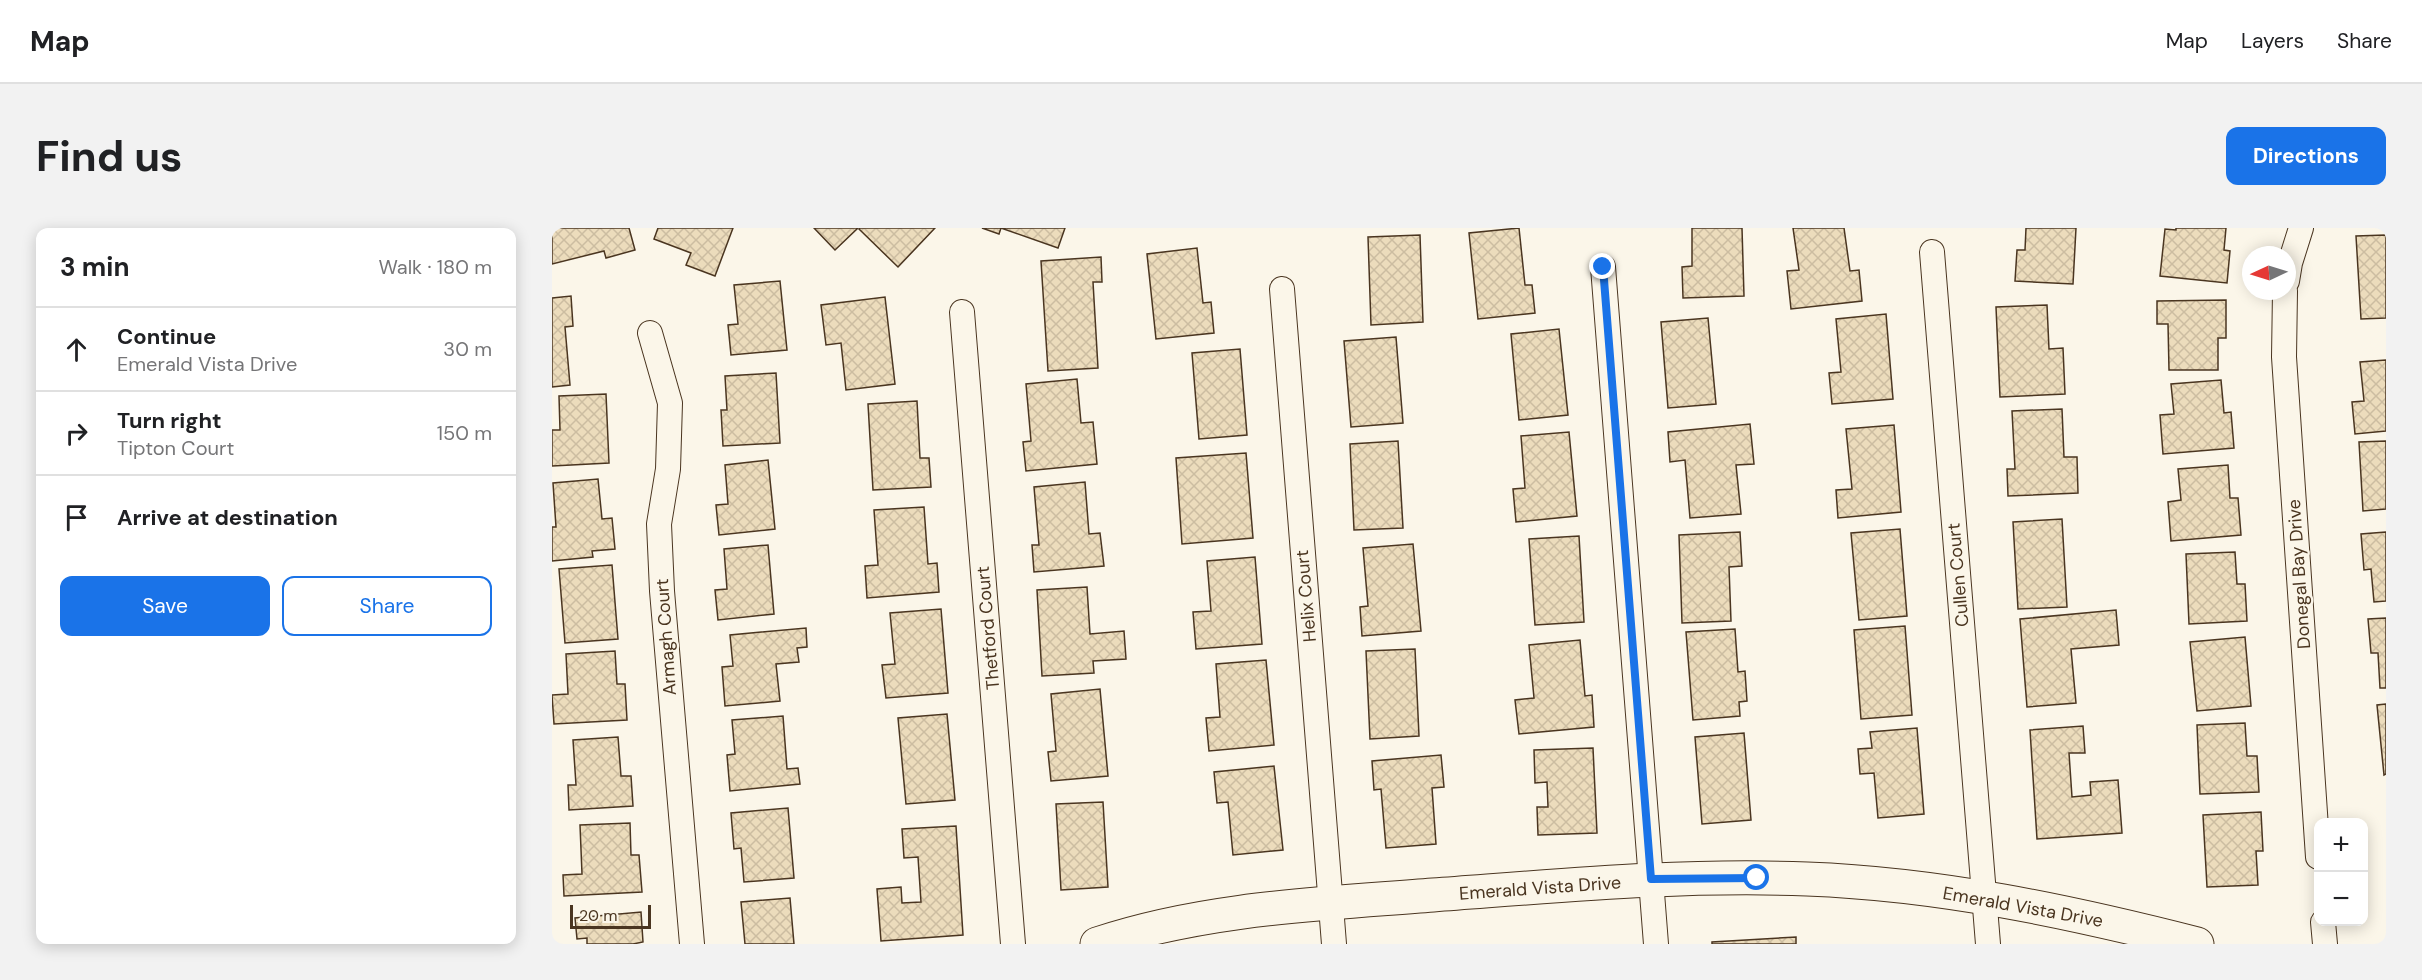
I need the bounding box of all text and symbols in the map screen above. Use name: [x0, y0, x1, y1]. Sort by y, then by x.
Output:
text: Map: [30, 23, 90, 60]
text: Map: [2166, 27, 2208, 55]
text: Layers: [2241, 27, 2304, 55]
text: Share: [2337, 27, 2392, 55]
button: Directions: [2226, 127, 2386, 185]
text: Find us: [36, 129, 182, 184]
north arrow: [2242, 246, 2296, 300]
text: 3 min: [60, 250, 129, 284]
route end: [1589, 253, 1615, 279]
text: Walk · 180 m: [378, 254, 492, 280]
text: Continue: [117, 322, 216, 351]
icon: ahead: [60, 333, 93, 366]
text: 30 m: [443, 336, 492, 362]
text: Emerald Vista Drive: [117, 351, 297, 377]
text: Turn right: [117, 406, 222, 435]
icon: right: [60, 417, 93, 450]
text: 150 m: [437, 420, 492, 446]
text: Tipton Court: [117, 435, 234, 461]
street label: Donegal Bay Drive: [2282, 498, 2316, 650]
icon: arrive: [60, 501, 93, 534]
text: Arrive at destination: [117, 503, 338, 532]
street label: Cullen Court: [1942, 522, 1974, 628]
street label: Helix Court: [1290, 549, 1322, 643]
street label: Thetford Court: [971, 565, 1005, 691]
button: Save: [60, 576, 270, 636]
button: Share: [282, 576, 492, 636]
street label: Armagh Court: [650, 578, 682, 696]
map controls: [2314, 818, 2368, 926]
button: +: [2314, 818, 2368, 872]
route start: [1743, 864, 1769, 890]
street label: Emerald Vista Drive: [1458, 870, 1622, 906]
button: −: [2314, 872, 2368, 926]
street label: Emerald Vista Drive: [1941, 881, 2105, 933]
scale bar: [570, 902, 651, 930]
text: 20 m: [579, 905, 618, 926]

